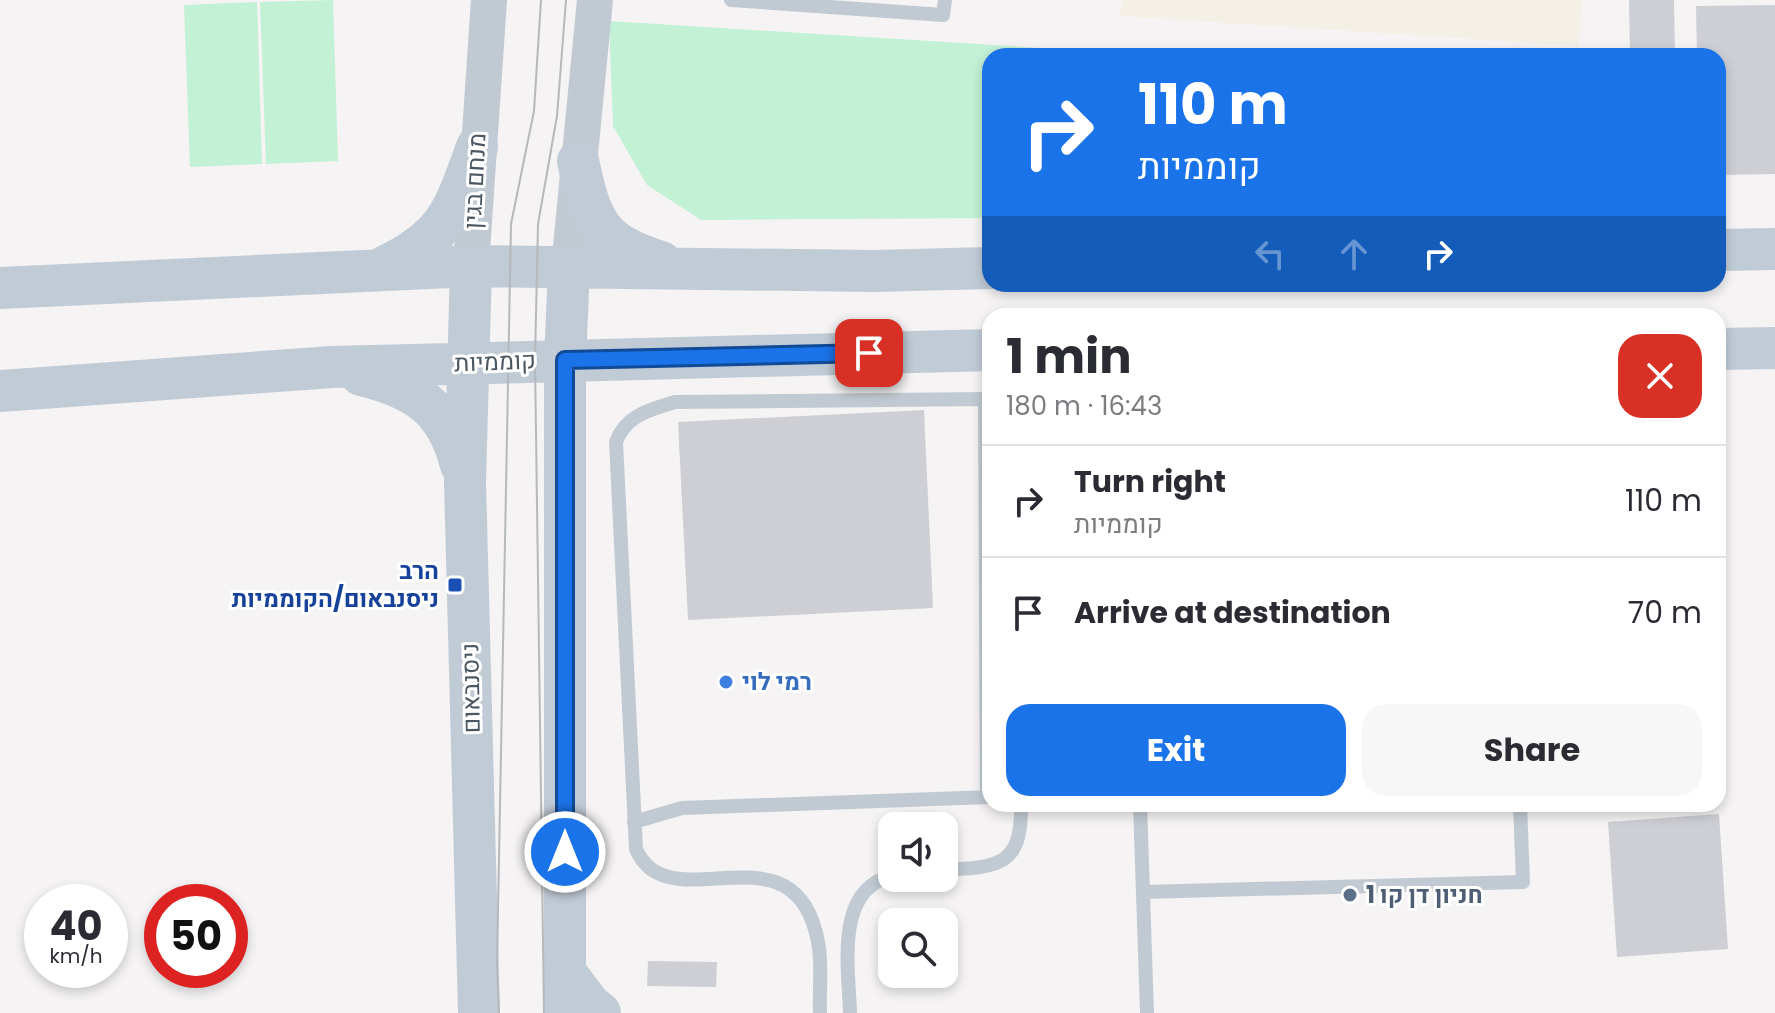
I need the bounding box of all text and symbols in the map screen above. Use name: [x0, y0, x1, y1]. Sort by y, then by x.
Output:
text: 110 m: [1138, 65, 1288, 144]
icon: right: [1006, 80, 1110, 184]
street label: מנחם בגין: [456, 132, 493, 230]
text: קוממיות: [1138, 141, 1261, 192]
icon: left: [1248, 232, 1292, 276]
icon: ahead: [1332, 232, 1376, 276]
icon: right: [1416, 232, 1460, 276]
pin: [835, 319, 903, 387]
text: 1 min: [1006, 323, 1132, 390]
icon: arrive: [847, 331, 891, 375]
button: close: [1618, 334, 1702, 418]
street label: קוממיות: [454, 344, 536, 379]
text: 180 m · 16:43: [1006, 388, 1162, 424]
text: Turn right: [1074, 460, 1226, 503]
icon: right: [1006, 479, 1050, 523]
text: 110 m: [1625, 479, 1702, 522]
text: קוממיות: [1074, 506, 1163, 542]
place label: הרב ניסנבאום/הקוממיות: [232, 554, 439, 615]
marker: הרב ניסנבאום/הקוממיות: [446, 576, 464, 594]
icon: arrive: [1006, 591, 1050, 635]
text: Arrive at destination: [1074, 591, 1391, 634]
text: 70 m: [1628, 591, 1702, 634]
street label: ניסנבאום: [453, 643, 488, 733]
place label: רמי לוי: [742, 665, 812, 698]
marker: רמי לוי: [717, 673, 735, 691]
button: Exit: [1006, 704, 1346, 796]
button: Share: [1362, 704, 1702, 796]
position arrow: [523, 810, 607, 894]
map controls: [878, 812, 958, 988]
button: sound: [878, 812, 958, 892]
place label: חניון דן קו 1: [1366, 878, 1483, 911]
speed limit sign: 50: [144, 884, 248, 988]
marker: חניון דן קו 1: [1341, 886, 1359, 904]
text: 40: [49, 898, 103, 954]
button: search: [878, 908, 958, 988]
text: km/h: [49, 942, 103, 970]

